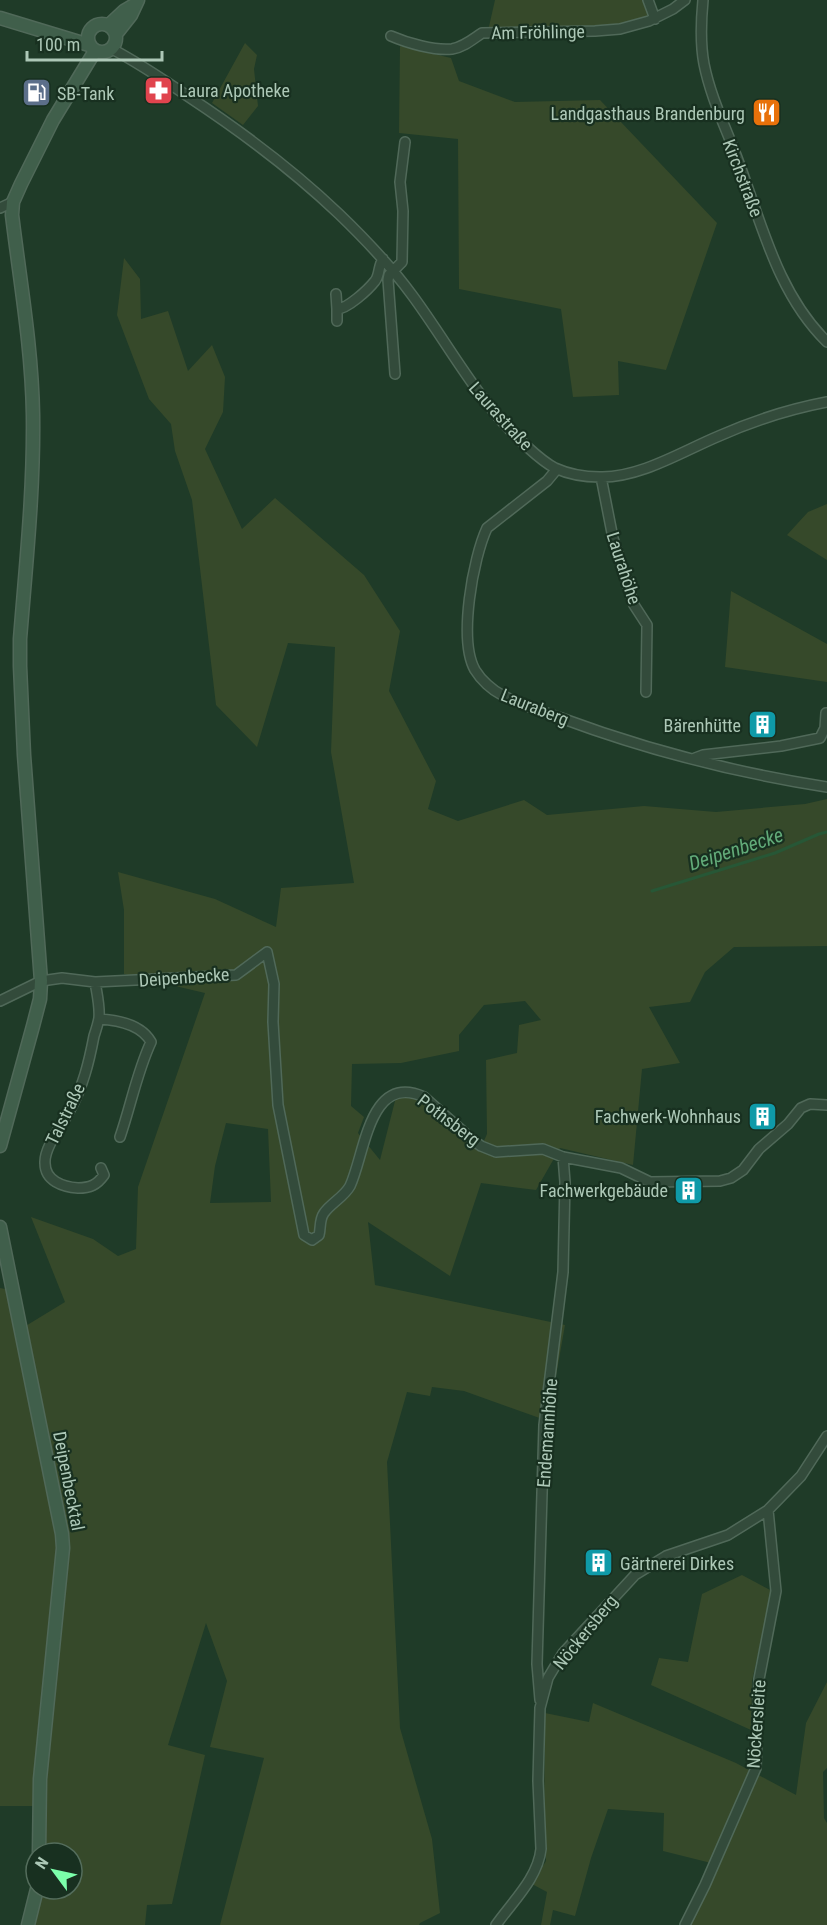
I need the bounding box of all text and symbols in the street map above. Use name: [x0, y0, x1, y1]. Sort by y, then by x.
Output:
street label: Am Fröhlinge: [491, 21, 585, 43]
scale bar: [27, 24, 162, 62]
text: 100 m: [36, 34, 80, 55]
pharmacy icon: Laura Apotheke: [142, 74, 174, 106]
fuel station icon: SB-Tank: [20, 77, 52, 109]
place label: Laura Apotheke: [179, 80, 290, 101]
place label: SB-Tank: [57, 83, 114, 104]
restaurant icon: Landgasthaus Brandenburg: [750, 97, 782, 129]
place label: Landgasthaus Brandenburg: [551, 103, 745, 124]
street label: Kirchstraße: [719, 136, 767, 220]
street label: Laurastraße: [465, 377, 537, 455]
street label: Laurahöhe: [603, 529, 645, 607]
street label: Lauraberg: [498, 684, 572, 730]
building icon: Bärenhütte: [746, 709, 778, 741]
place label: Bärenhütte: [664, 715, 741, 736]
water label: Deipenbecke: [686, 822, 786, 876]
street label: Deipenbecke: [138, 963, 230, 991]
street label: Talstraße: [41, 1080, 89, 1148]
street label: Pothsberg: [414, 1090, 484, 1150]
building icon: Fachwerk-Wohnhaus: [746, 1100, 778, 1132]
place label: Fachwerk-Wohnhaus: [595, 1106, 741, 1127]
building icon: Fachwerkgebäude: [673, 1174, 705, 1206]
place label: Fachwerkgebäude: [540, 1180, 668, 1201]
street label: Endemannhöhe: [533, 1378, 561, 1488]
street label: Deipenbecktal: [49, 1430, 89, 1532]
building icon: Gärtnerei Dirkes: [583, 1547, 615, 1579]
place label: Gärtnerei Dirkes: [620, 1553, 734, 1574]
street label: Nöckersberg: [548, 1590, 622, 1674]
street label: Nöckersleite: [742, 1679, 770, 1769]
north arrow: [24, 1841, 84, 1901]
text: N: [31, 1854, 52, 1872]

